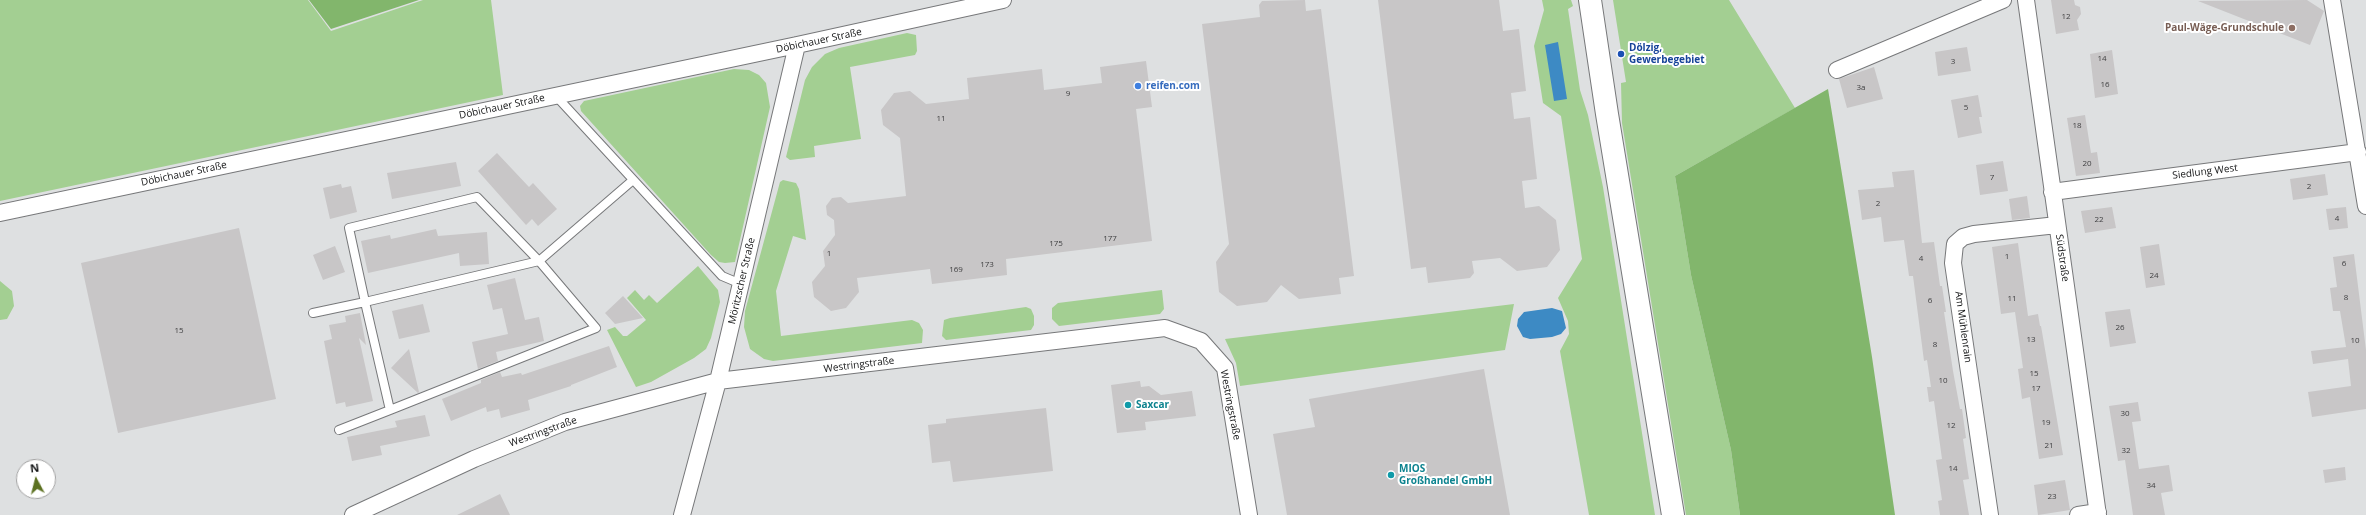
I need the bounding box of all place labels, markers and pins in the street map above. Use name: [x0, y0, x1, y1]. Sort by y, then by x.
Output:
place label: Paul-Wäge-Grundschule: [2165, 22, 2284, 34]
marker: Paul-Wäge-Grundschule: [2287, 23, 2297, 33]
place label: Dölzig, Gewerbegebiet: [1629, 42, 1705, 66]
marker: Dölzig, Gewerbegebiet: [1616, 49, 1626, 59]
place label: reifen.com: [1146, 80, 1200, 92]
marker: reifen.com: [1133, 81, 1143, 91]
place label: Saxcar: [1136, 399, 1169, 411]
marker: Saxcar: [1123, 400, 1133, 410]
place label: MIOS Großhandel GmbH: [1399, 463, 1492, 486]
marker: MIOS Großhandel GmbH: [1386, 470, 1396, 480]

